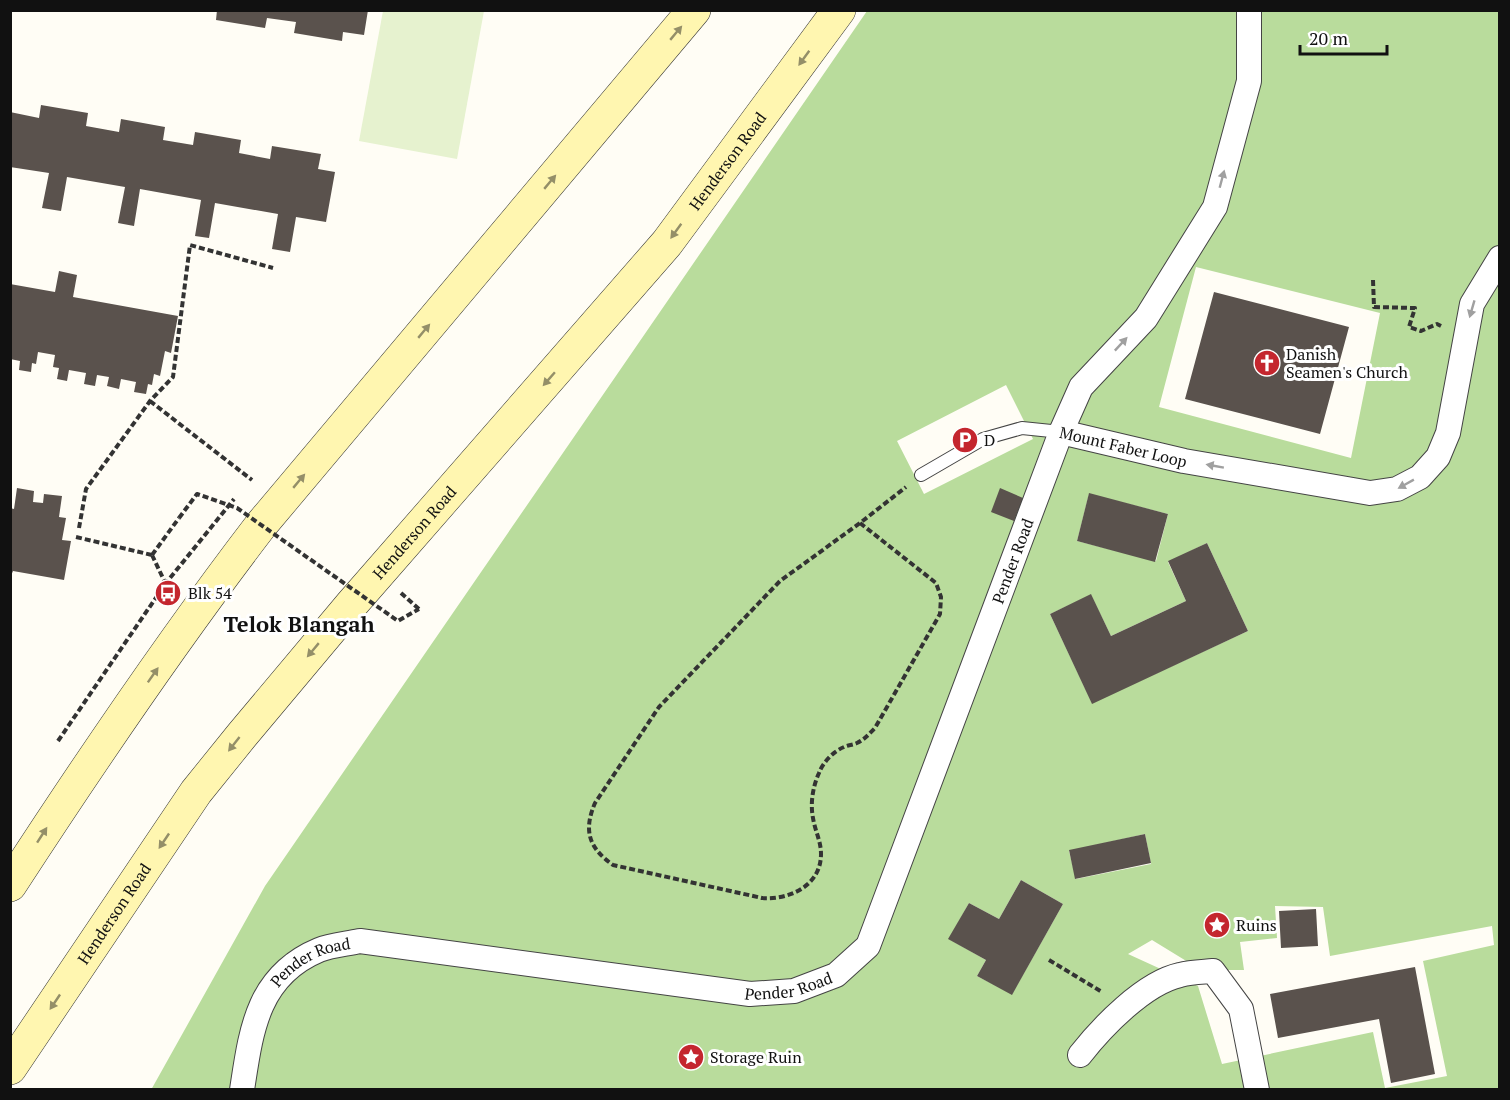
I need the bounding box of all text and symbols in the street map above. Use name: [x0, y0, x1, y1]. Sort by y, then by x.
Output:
scale bar: [1300, 18, 1387, 56]
one-way arrow: [669, 25, 682, 41]
text: 20 m: [1309, 26, 1349, 50]
one-way arrow: [799, 50, 811, 65]
street label: Henderson Road: [684, 107, 771, 215]
one-way arrow: [1218, 170, 1227, 188]
one-way arrow: [543, 174, 556, 190]
one-way arrow: [670, 223, 682, 239]
one-way arrow: [1467, 300, 1477, 318]
one-way arrow: [417, 324, 430, 339]
one-way arrow: [1114, 337, 1127, 352]
place label: Danish Seamen's Church: [1286, 343, 1408, 383]
church icon: Danish Seamen's Church: [1252, 348, 1282, 378]
one-way arrow: [543, 371, 556, 386]
street label: Mount Faber Loop: [1057, 421, 1189, 472]
parking icon: D: [950, 425, 980, 455]
place label: D: [984, 429, 995, 451]
one-way arrow: [1205, 461, 1224, 470]
one-way arrow: [292, 473, 304, 488]
one-way arrow: [1397, 479, 1414, 489]
street label: Henderson Road: [367, 481, 461, 584]
street label: Pender Road: [987, 515, 1039, 607]
bus stop icon: Blk 54: [153, 578, 183, 608]
place label: Blk 54: [188, 582, 232, 604]
district label: Telok Blangah: [223, 609, 375, 638]
one-way arrow: [307, 642, 320, 657]
one-way arrow: [147, 667, 159, 683]
one-way arrow: [228, 736, 241, 752]
one-way arrow: [37, 827, 48, 844]
one-way arrow: [158, 832, 170, 848]
street label: Henderson Road: [72, 859, 156, 969]
place icon: Ruins: [1202, 910, 1232, 940]
place label: Ruins: [1236, 914, 1277, 936]
street label: Pender Road: [265, 932, 352, 991]
street label: Pender Road: [743, 966, 835, 1005]
one-way arrow: [49, 994, 61, 1010]
place icon: Storage Ruin: [676, 1042, 706, 1072]
place label: Storage Ruin: [710, 1046, 802, 1068]

